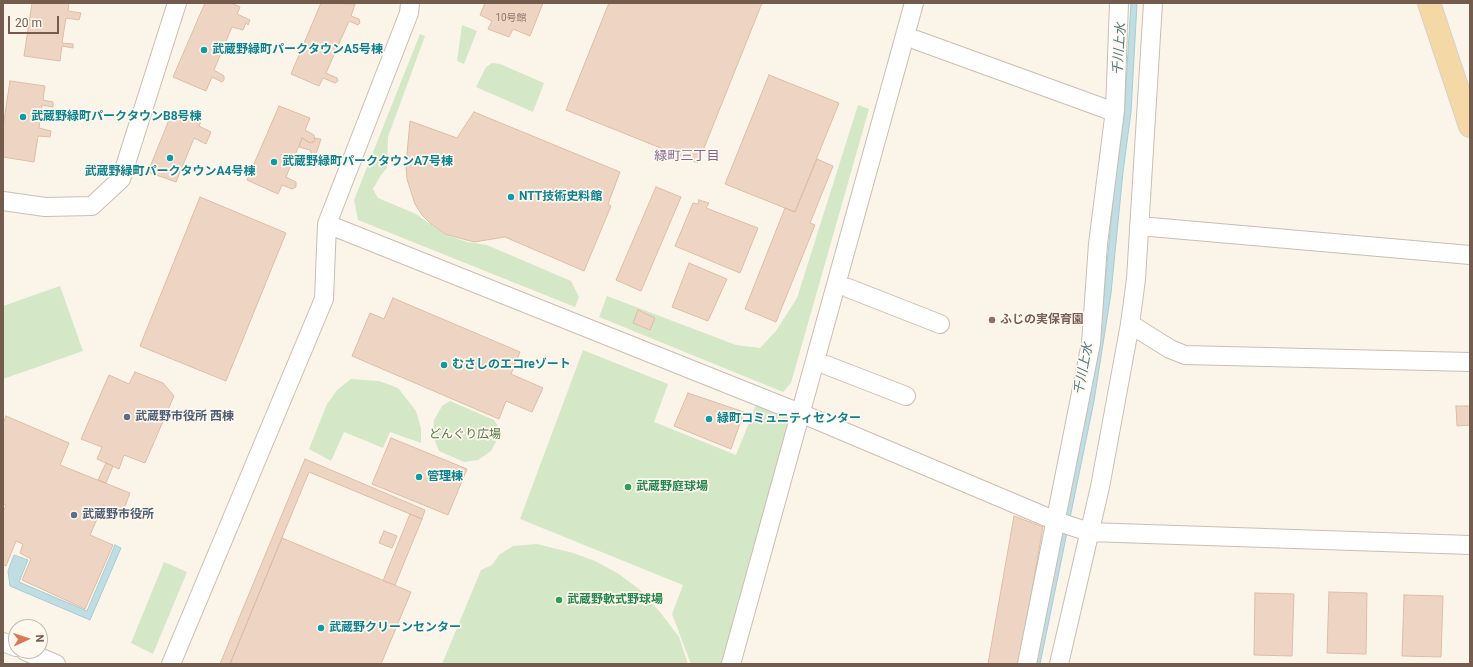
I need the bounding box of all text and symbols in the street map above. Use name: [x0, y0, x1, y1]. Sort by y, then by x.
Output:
scale bar: [10, 8, 61, 34]
house number: 10号館: [495, 12, 527, 24]
text: 20 m: [15, 16, 42, 30]
water label: 千川上水: [1110, 23, 1130, 75]
place label: 武蔵野緑町パークタウンA5号棟: [212, 43, 383, 57]
marker: 武蔵野緑町パークタウンA5号棟: [199, 45, 209, 55]
place label: 武蔵野緑町パークタウンB8号棟: [31, 110, 202, 124]
marker: 武蔵野緑町パークタウンB8号棟: [18, 112, 28, 122]
district label: 緑町三丁目: [655, 149, 719, 165]
marker: 武蔵野緑町パークタウンA4号棟: [165, 153, 175, 163]
place label: 武蔵野緑町パークタウンA7号棟: [282, 155, 453, 169]
marker: 武蔵野緑町パークタウンA7号棟: [269, 157, 279, 167]
place label: 武蔵野緑町パークタウンA4号棟: [85, 165, 255, 179]
place label: NTT技術史料館: [519, 190, 602, 204]
marker: NTT技術史料館: [506, 192, 516, 202]
place label: ふじの実保育園: [1000, 313, 1084, 327]
marker: ふじの実保育園: [987, 315, 997, 325]
water label: 千川上水: [1071, 342, 1097, 396]
place label: むさしのエコreゾート: [452, 358, 571, 372]
marker: むさしのエコreゾート: [439, 360, 449, 370]
place label: 武蔵野市役所 西棟: [135, 410, 234, 424]
marker: 武蔵野市役所 西棟: [122, 412, 132, 422]
place label: 緑町コミュニティセンター: [717, 412, 861, 426]
marker: 緑町コミュニティセンター: [704, 414, 714, 424]
park label: どんぐり広場: [429, 428, 501, 442]
place label: 管理棟: [427, 470, 463, 484]
marker: 管理棟: [414, 472, 424, 482]
place label: 武蔵野庭球場: [636, 480, 708, 494]
marker: 武蔵野庭球場: [623, 482, 633, 492]
place label: 武蔵野市役所: [82, 508, 154, 522]
marker: 武蔵野市役所: [69, 510, 79, 520]
place label: 武蔵野軟式野球場: [567, 593, 663, 607]
marker: 武蔵野軟式野球場: [554, 595, 564, 605]
north arrow: [8, 619, 48, 659]
place label: 武蔵野クリーンセンター: [329, 621, 461, 635]
marker: 武蔵野クリーンセンター: [316, 623, 326, 633]
text: N: [33, 634, 46, 643]

